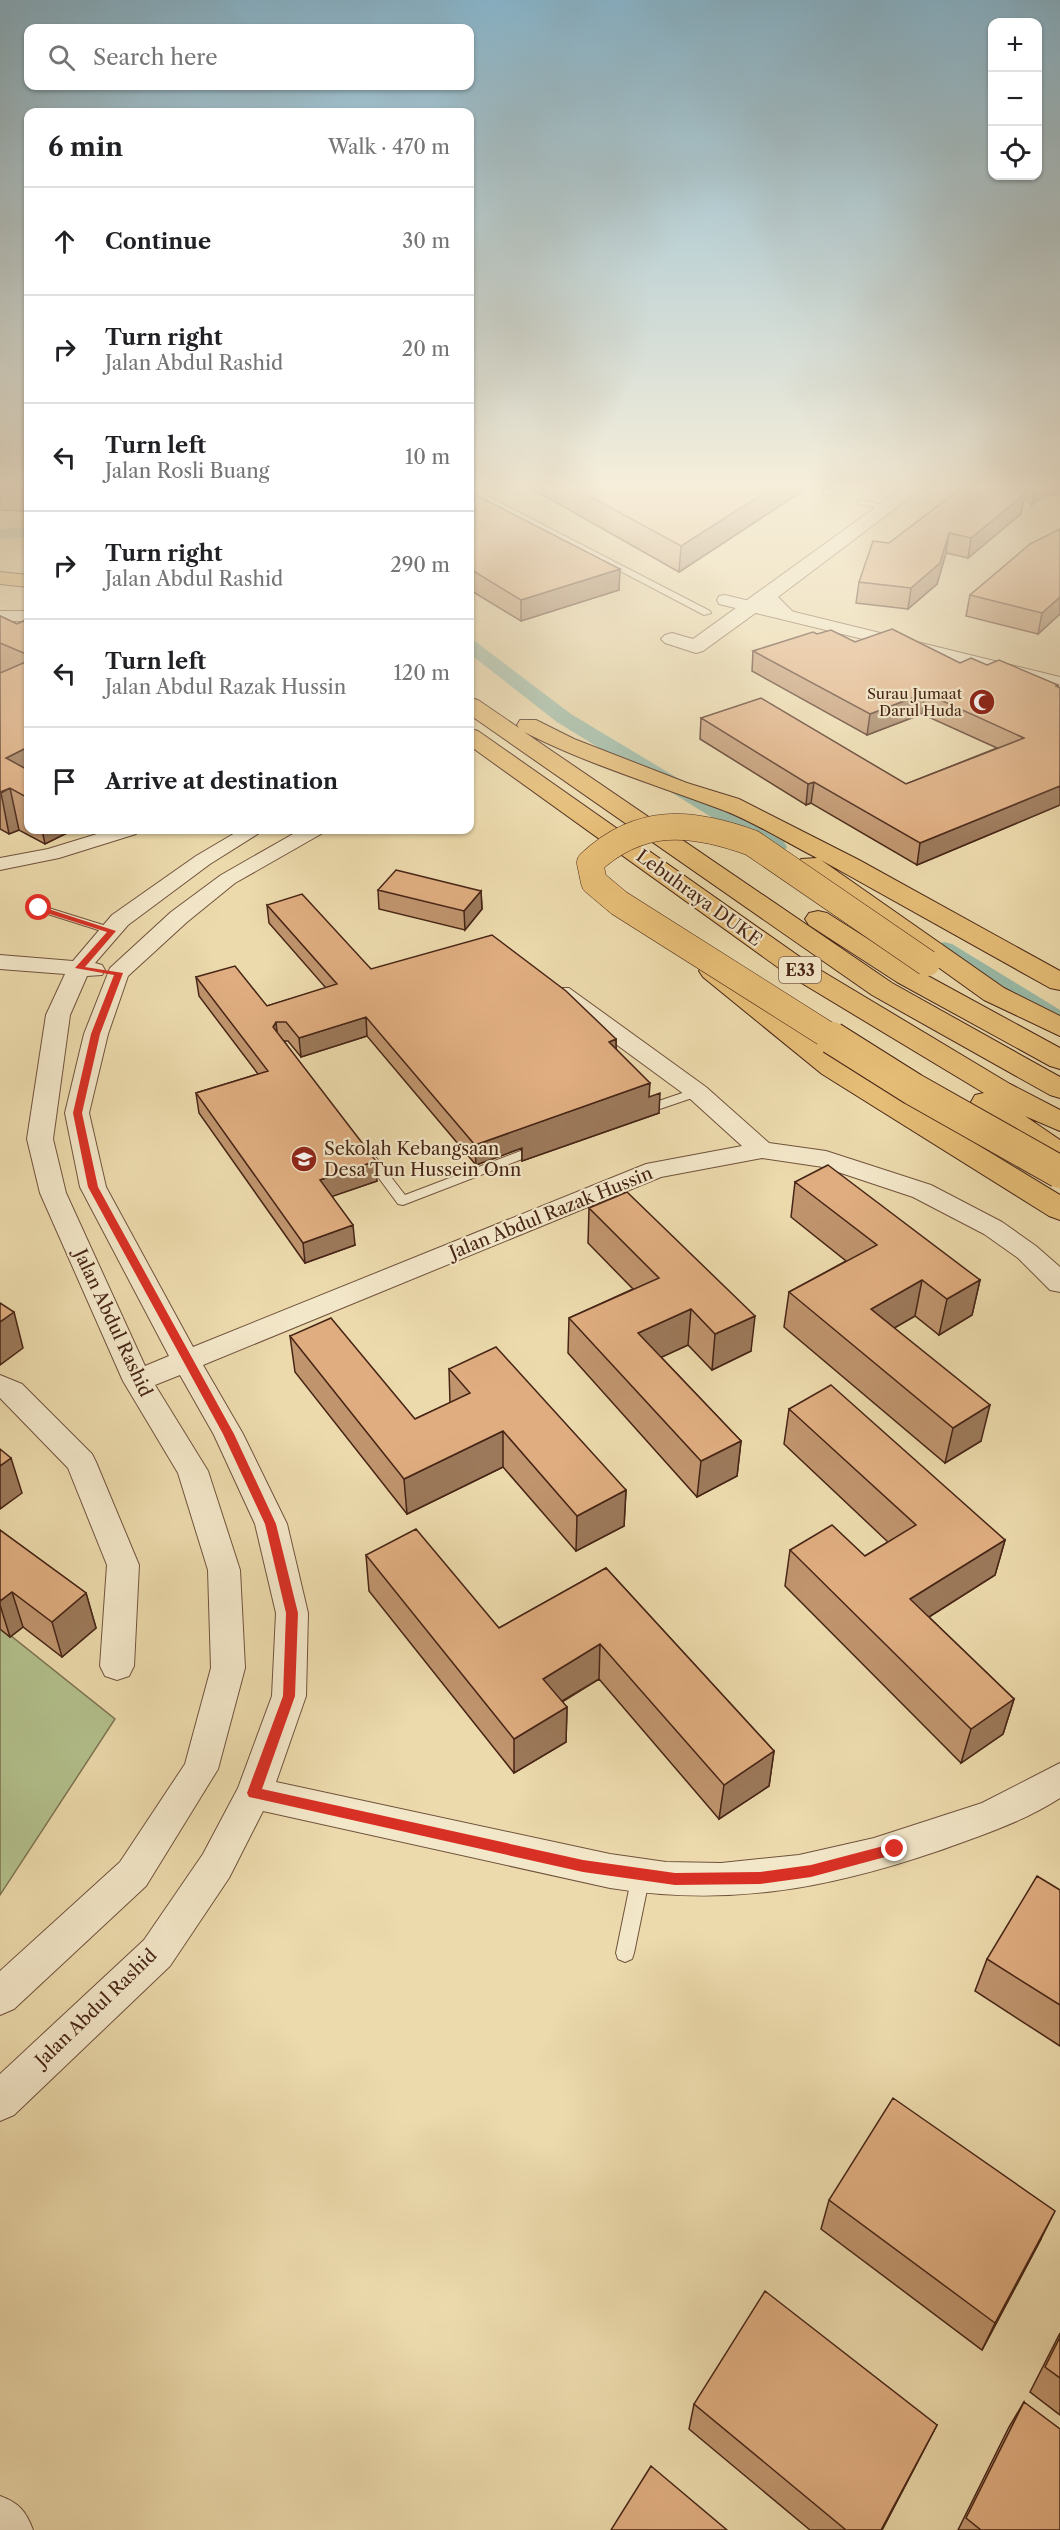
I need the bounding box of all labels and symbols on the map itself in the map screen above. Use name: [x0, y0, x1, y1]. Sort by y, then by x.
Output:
place label: Surau Jumaat Darul Huda: [867, 684, 963, 720]
mosque icon: Surau Jumaat Darul Huda: [967, 687, 997, 717]
street label: Lebuhraya DUKE: [632, 845, 766, 951]
route start: [25, 894, 51, 920]
road number: E33: [779, 957, 821, 983]
place label: Sekolah Kebangsaan Desa Tun Hussein Onn: [324, 1138, 521, 1181]
school or university icon: Sekolah Kebangsaan Desa Tun Hussein Onn: [289, 1144, 319, 1174]
street label: Jalan Abdul Razak Hussin: [443, 1162, 656, 1265]
street label: Jalan Abdul Rashid: [68, 1243, 157, 1400]
route end: [881, 1835, 907, 1861]
street label: Jalan Abdul Rashid: [29, 1944, 161, 2074]

